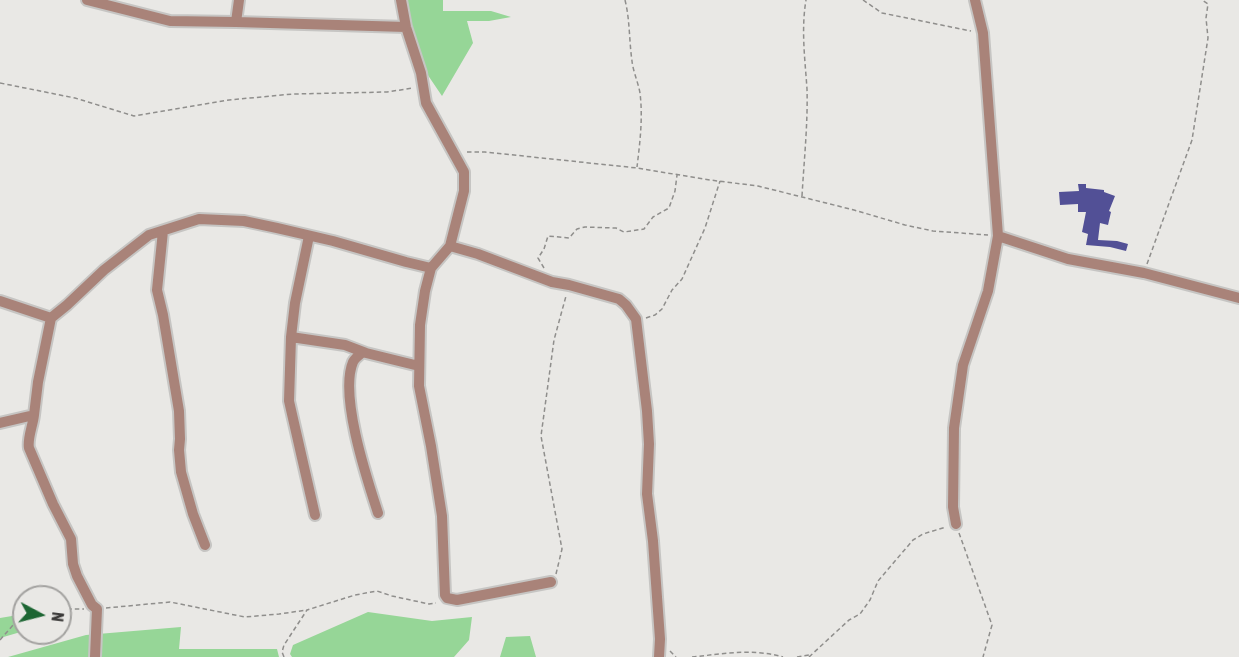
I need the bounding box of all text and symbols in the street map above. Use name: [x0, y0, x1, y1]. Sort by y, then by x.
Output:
north arrow: [12, 585, 72, 645]
text: N: [48, 611, 67, 623]

